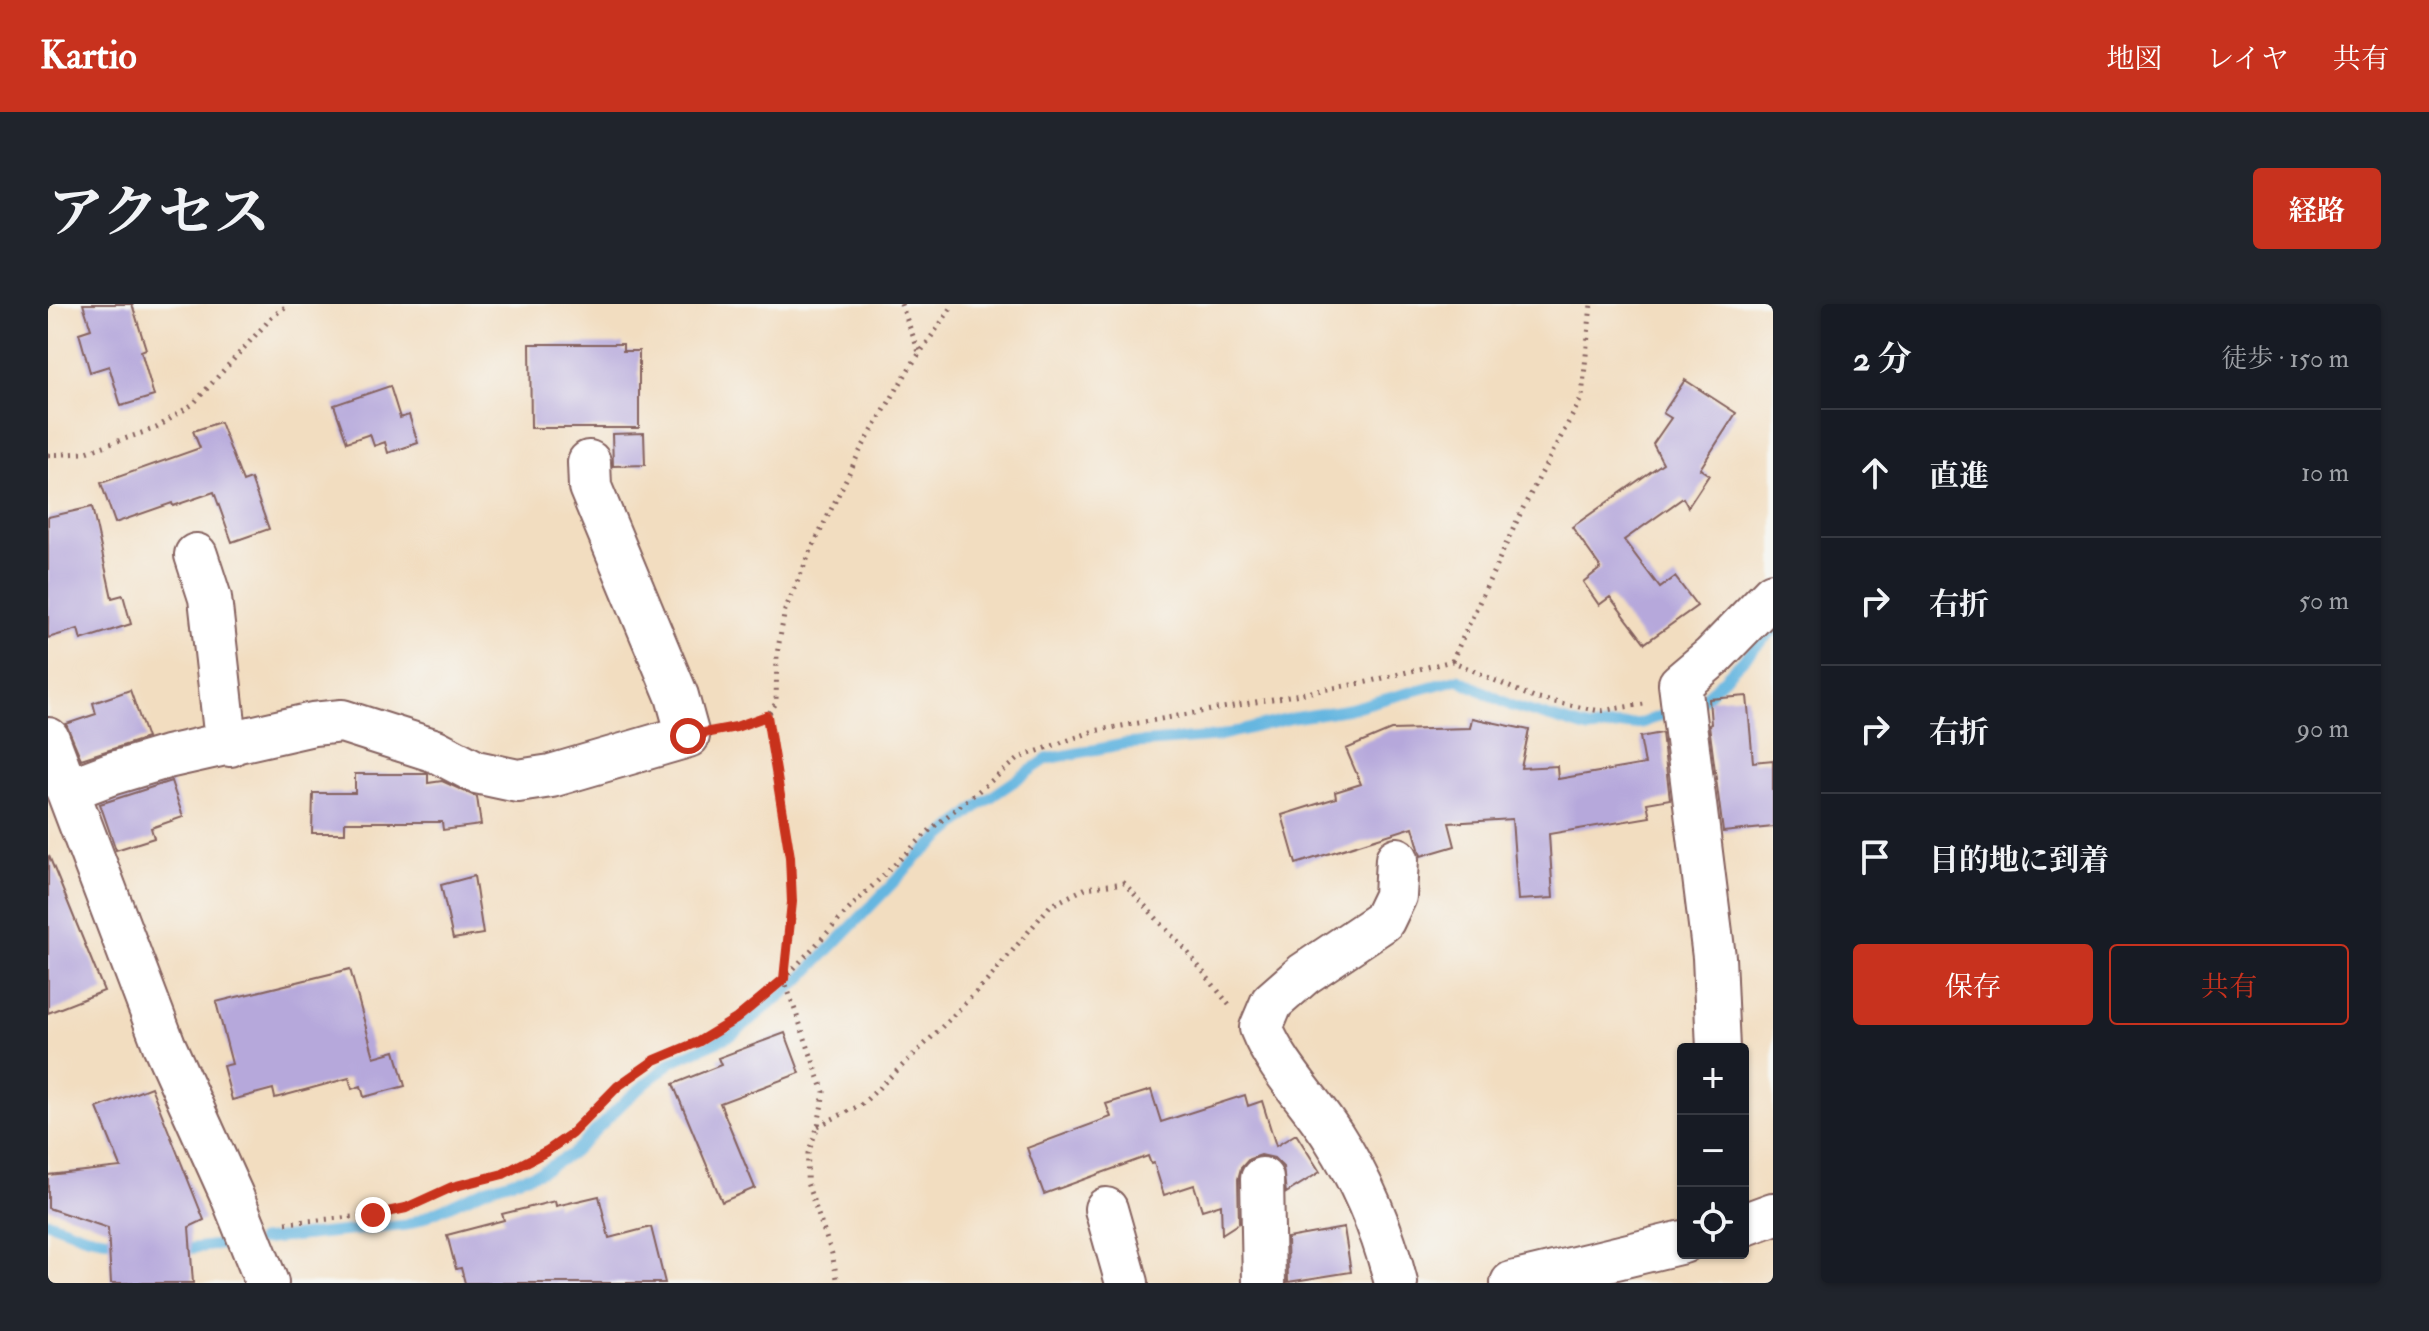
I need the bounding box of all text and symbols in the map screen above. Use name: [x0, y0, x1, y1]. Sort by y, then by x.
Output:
text: Kartio: [40, 32, 137, 80]
text: 地図: [2106, 42, 2162, 77]
text: レイヤ: [2206, 42, 2289, 77]
text: 共有: [2333, 42, 2389, 77]
button: 経路: [2253, 168, 2381, 249]
text: アクセス: [48, 178, 270, 249]
text: 2 分: [1853, 338, 1911, 381]
text: 徒歩 · 150 m: [2222, 343, 2349, 375]
icon: ahead: [1853, 451, 1897, 495]
text: 10 m: [2301, 457, 2349, 489]
text: 直進: [1929, 458, 1989, 495]
icon: right: [1853, 579, 1897, 623]
text: 50 m: [2299, 585, 2349, 617]
text: 右折: [1929, 586, 1989, 623]
icon: right: [1853, 707, 1897, 751]
text: 90 m: [2297, 713, 2349, 745]
text: 右折: [1929, 714, 1989, 751]
route start: [670, 718, 706, 754]
icon: arrive: [1853, 835, 1897, 879]
text: 目的地に到着: [1929, 842, 2109, 879]
button: 保存: [1853, 944, 2093, 1025]
button: 共有: [2109, 944, 2349, 1025]
map controls: [1677, 1043, 1749, 1259]
button: +: [1677, 1043, 1749, 1115]
button: −: [1677, 1115, 1749, 1187]
button: locate: [1677, 1187, 1749, 1259]
route end: [355, 1197, 391, 1233]

